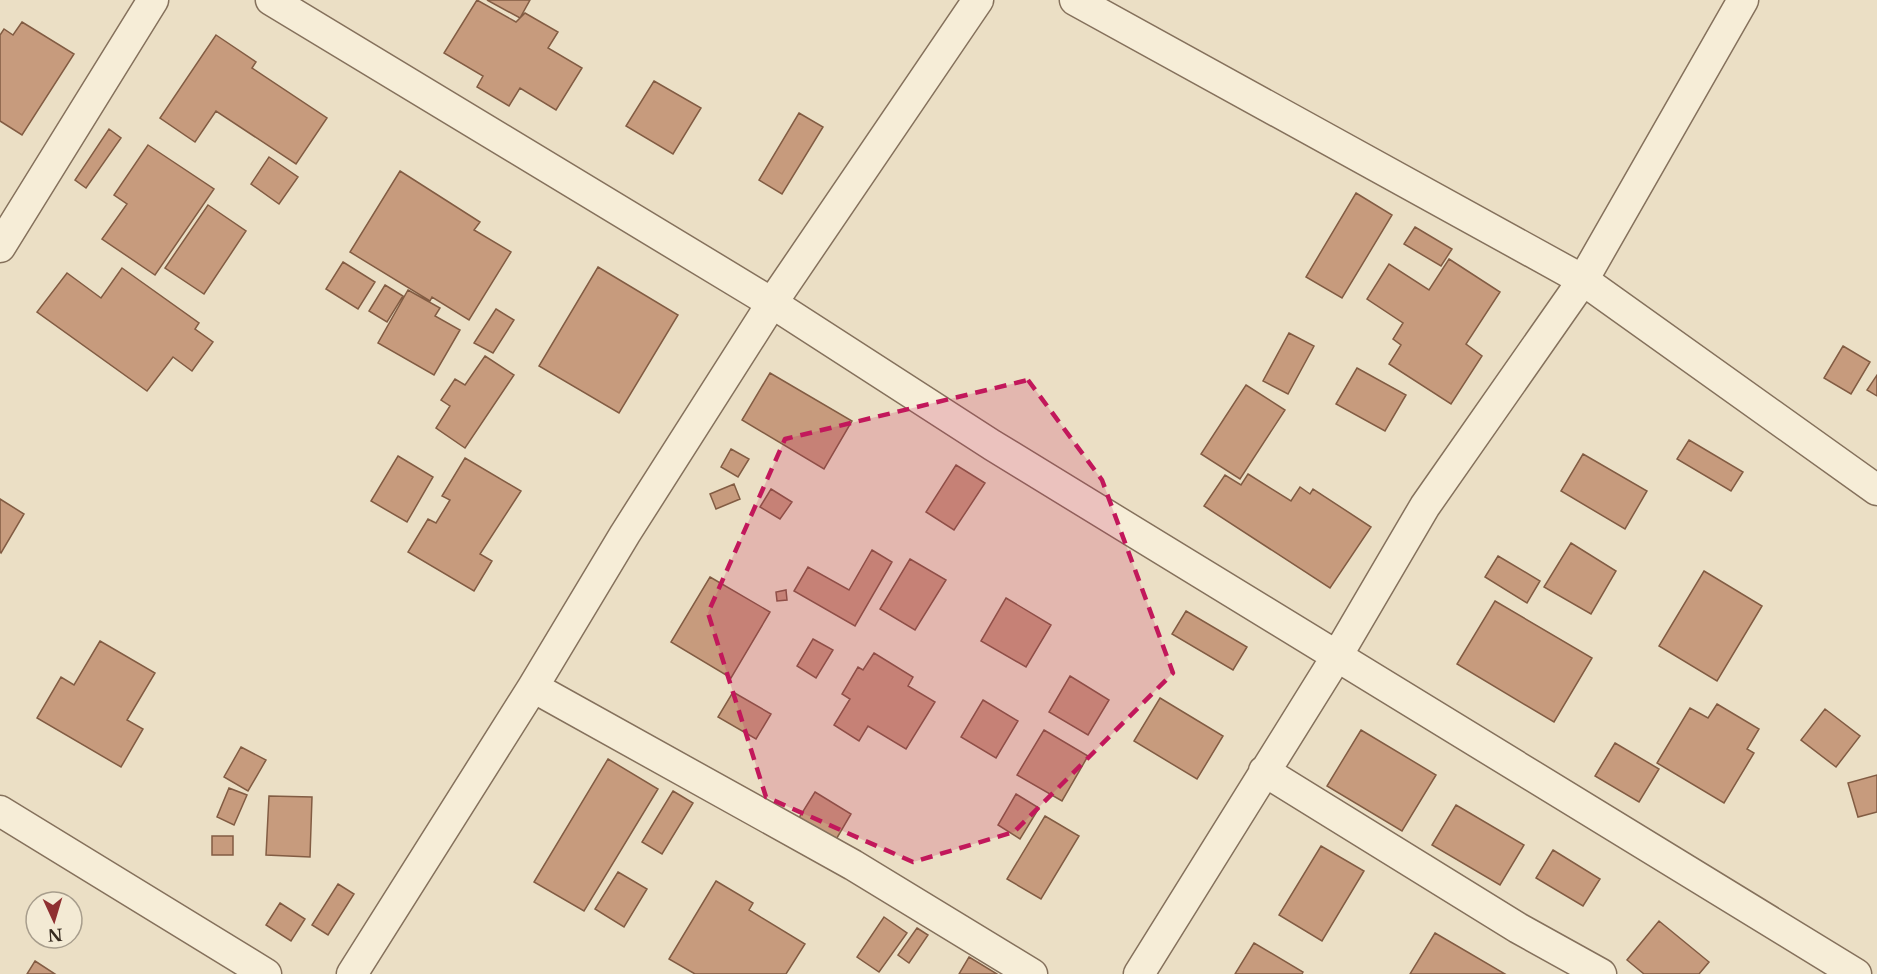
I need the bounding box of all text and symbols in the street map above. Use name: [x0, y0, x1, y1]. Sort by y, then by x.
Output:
north arrow: [24, 890, 84, 950]
text: N: [47, 924, 63, 945]

